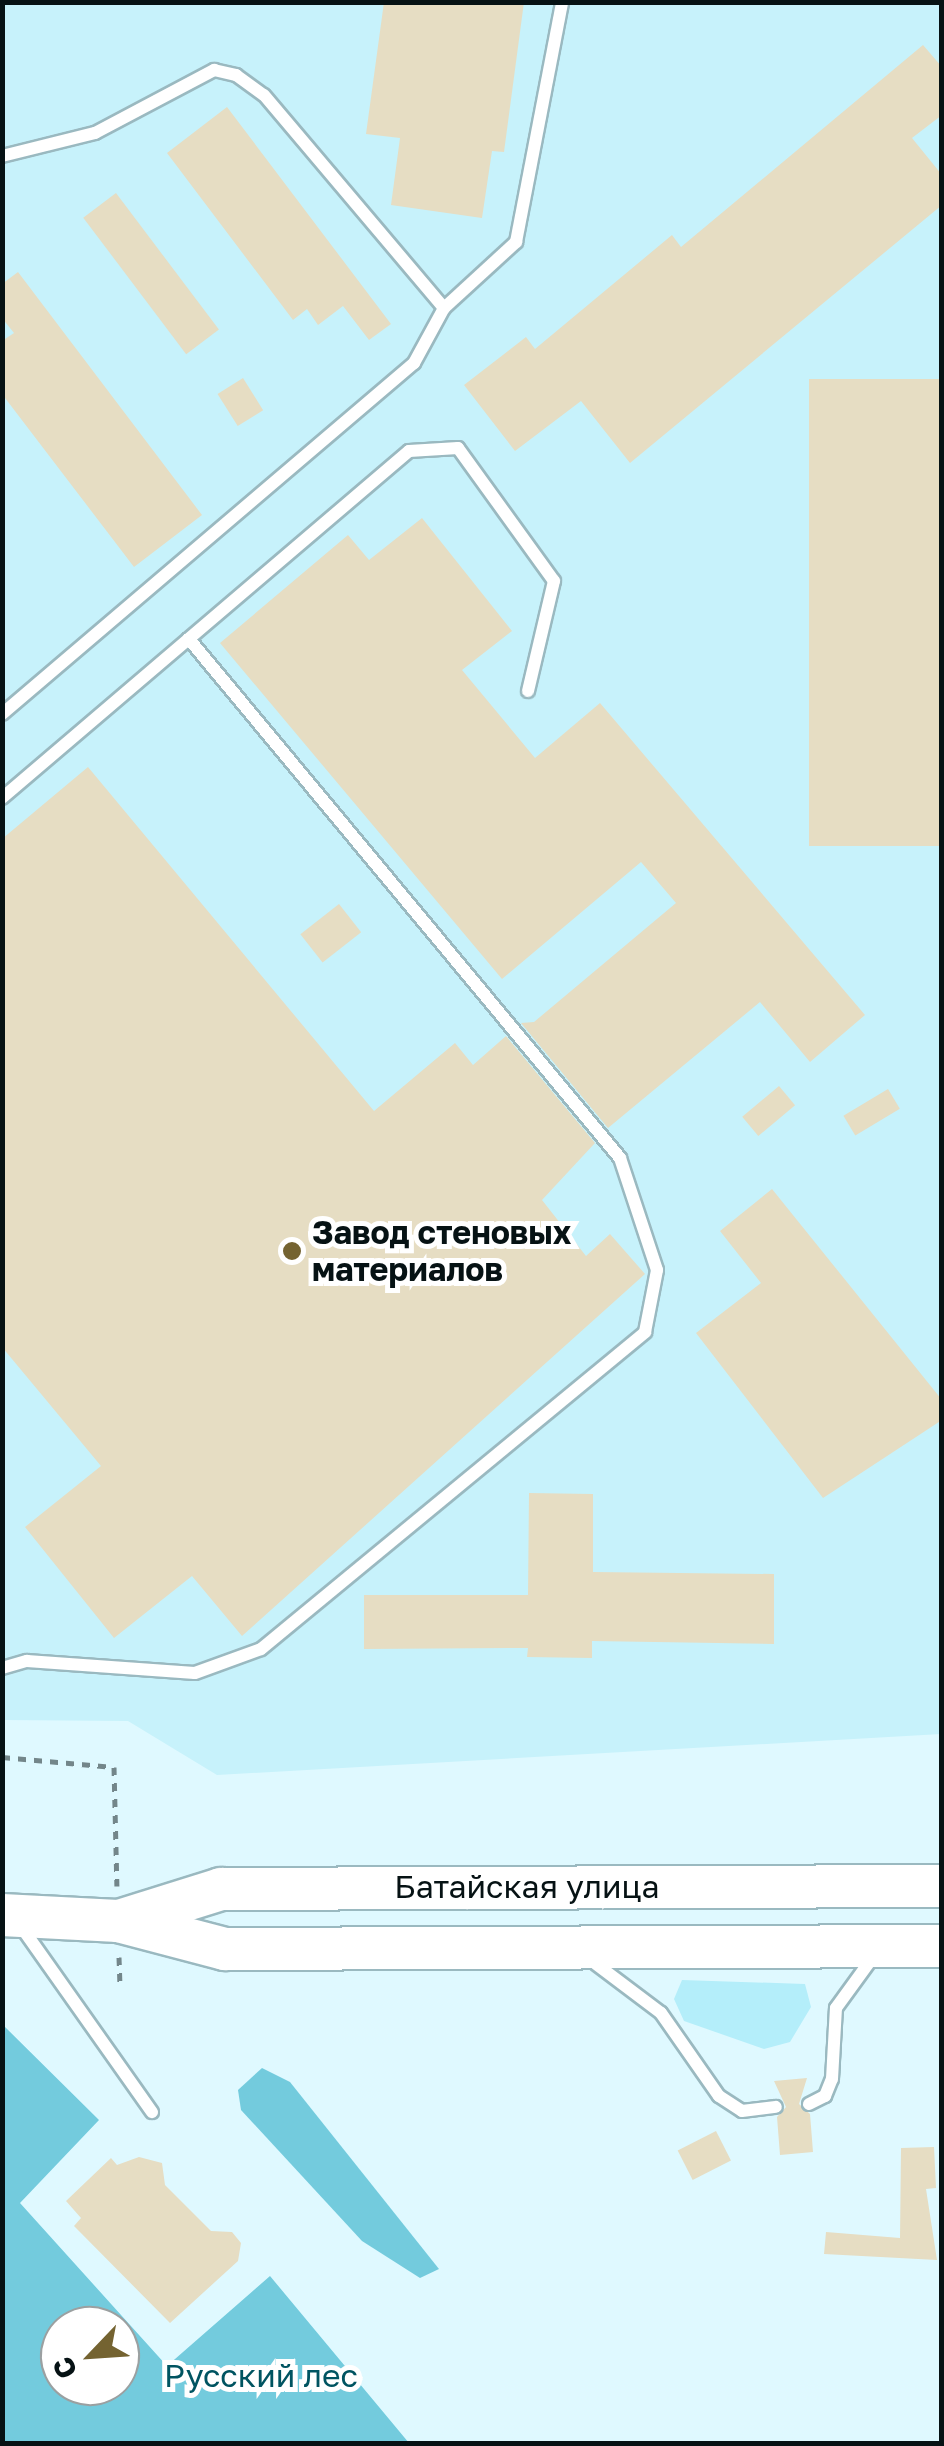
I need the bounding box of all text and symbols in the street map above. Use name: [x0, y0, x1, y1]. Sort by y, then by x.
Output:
place label: Завод стеновых материалов: [312, 1214, 571, 1289]
marker: Завод стеновых материалов: [281, 1240, 303, 1262]
street label: Батайская улица: [394, 1867, 660, 1905]
north arrow: [40, 2306, 140, 2406]
text: С: [45, 2352, 83, 2384]
park label: Русский лес: [164, 2356, 358, 2394]

